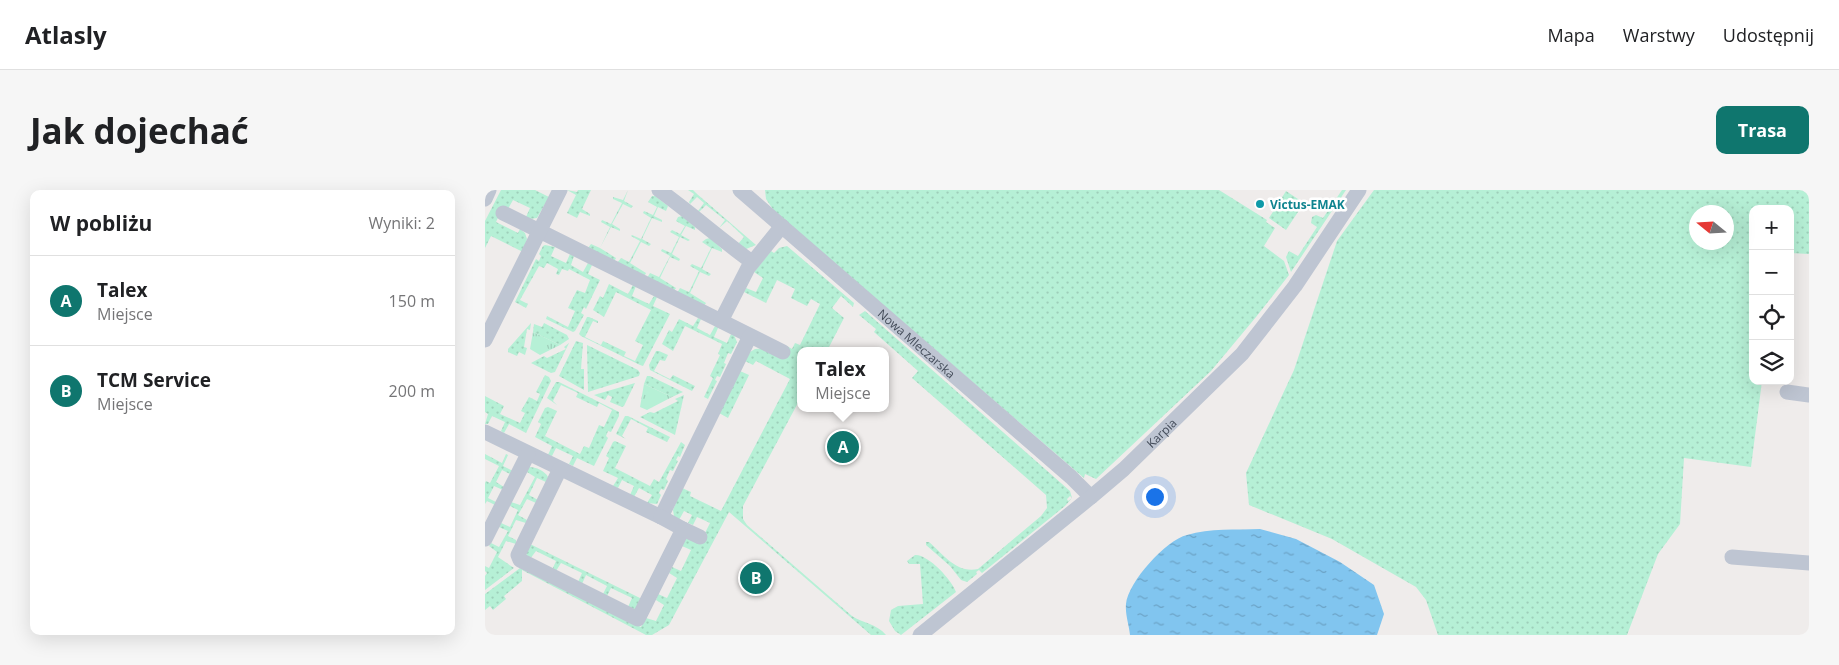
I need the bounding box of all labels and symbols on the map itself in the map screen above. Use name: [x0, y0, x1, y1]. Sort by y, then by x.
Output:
place label: Victus-EMAK: [1270, 196, 1345, 213]
marker: Victus-EMAK: [1254, 198, 1266, 210]
north arrow: [1689, 205, 1734, 250]
street label: Nowa Mleczarska: [874, 305, 959, 382]
street label: Karpia: [1142, 414, 1180, 451]
pin: A: [827, 428, 859, 466]
your location: [1142, 484, 1168, 510]
pin: B: [740, 559, 772, 597]

